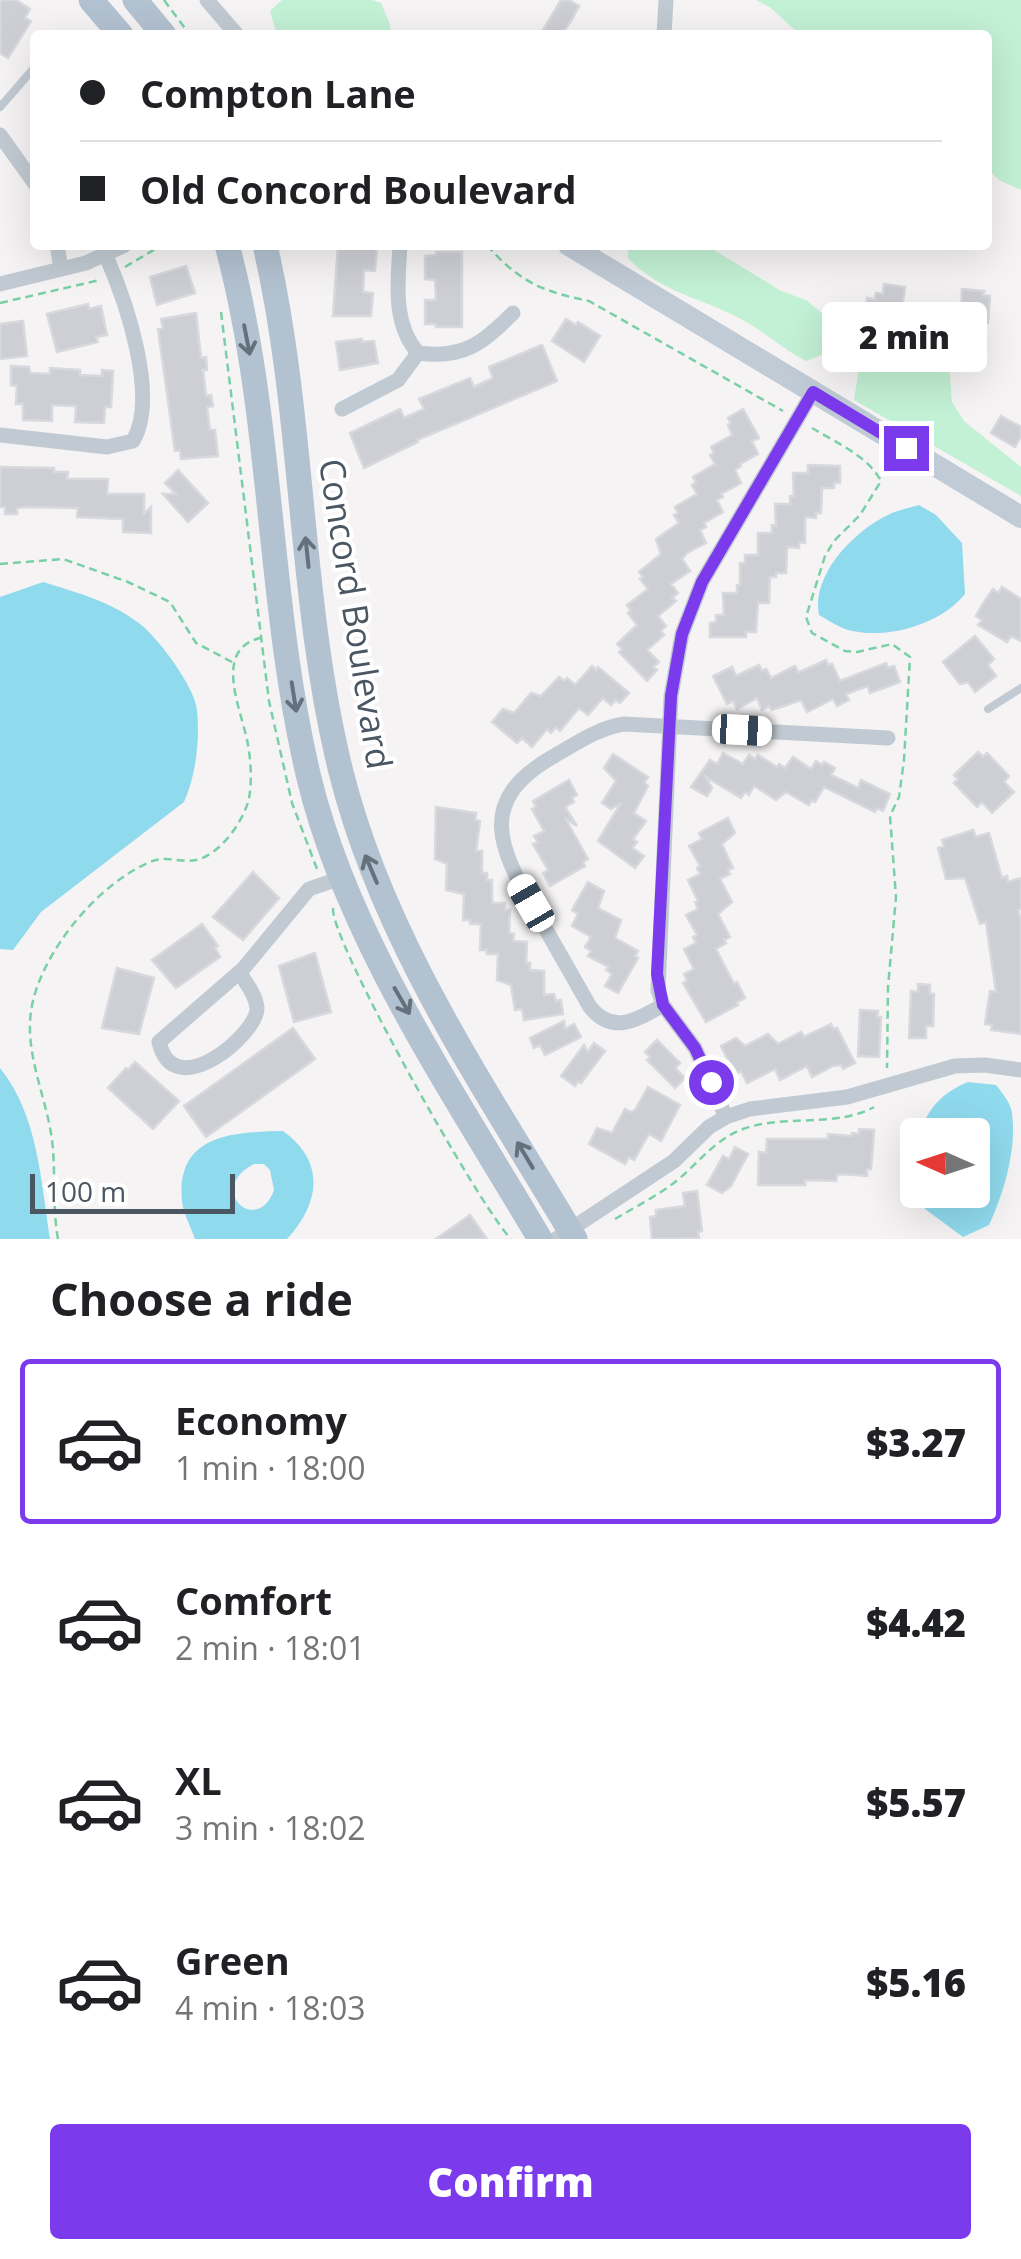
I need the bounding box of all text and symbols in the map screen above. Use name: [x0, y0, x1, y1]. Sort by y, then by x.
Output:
text: Compton Lane: [140, 67, 416, 119]
text: Old Concord Boulevard: [140, 163, 577, 215]
callout: 2 min: [824, 303, 988, 373]
text: 2 min: [859, 315, 950, 358]
one-way arrow: [239, 323, 258, 355]
route end: [884, 426, 929, 471]
street label: Concord Boulevard: [309, 455, 404, 772]
one-way arrow: [297, 536, 316, 568]
one-way arrow: [285, 680, 304, 713]
car: [711, 713, 773, 747]
one-way arrow: [361, 854, 379, 885]
car: [503, 870, 559, 936]
one-way arrow: [392, 987, 412, 1015]
route start: [689, 1060, 734, 1105]
north arrow: [900, 1118, 990, 1208]
map controls: [900, 1118, 990, 1208]
one-way arrow: [515, 1141, 535, 1170]
scale bar: [30, 1169, 235, 1214]
text: 100 m: [45, 1172, 126, 1210]
text: Choose a ride: [50, 1268, 353, 1329]
text: Economy: [175, 1394, 347, 1446]
icon: car: [55, 1397, 145, 1487]
text: $3.27: [866, 1416, 966, 1468]
text: 1 min · 18:00: [175, 1446, 366, 1489]
text: Comfort: [175, 1574, 332, 1626]
icon: car: [55, 1577, 145, 1667]
text: $4.42: [866, 1596, 966, 1648]
text: 2 min · 18:01: [175, 1626, 366, 1669]
text: XL: [175, 1754, 222, 1806]
icon: car: [55, 1757, 145, 1847]
text: $5.57: [866, 1776, 966, 1828]
text: 3 min · 18:02: [175, 1806, 366, 1849]
text: Green: [175, 1934, 290, 1986]
icon: car: [55, 1937, 145, 2027]
text: $5.16: [866, 1956, 966, 2008]
text: 4 min · 18:03: [175, 1986, 366, 2029]
button: Confirm: [50, 2124, 971, 2239]

